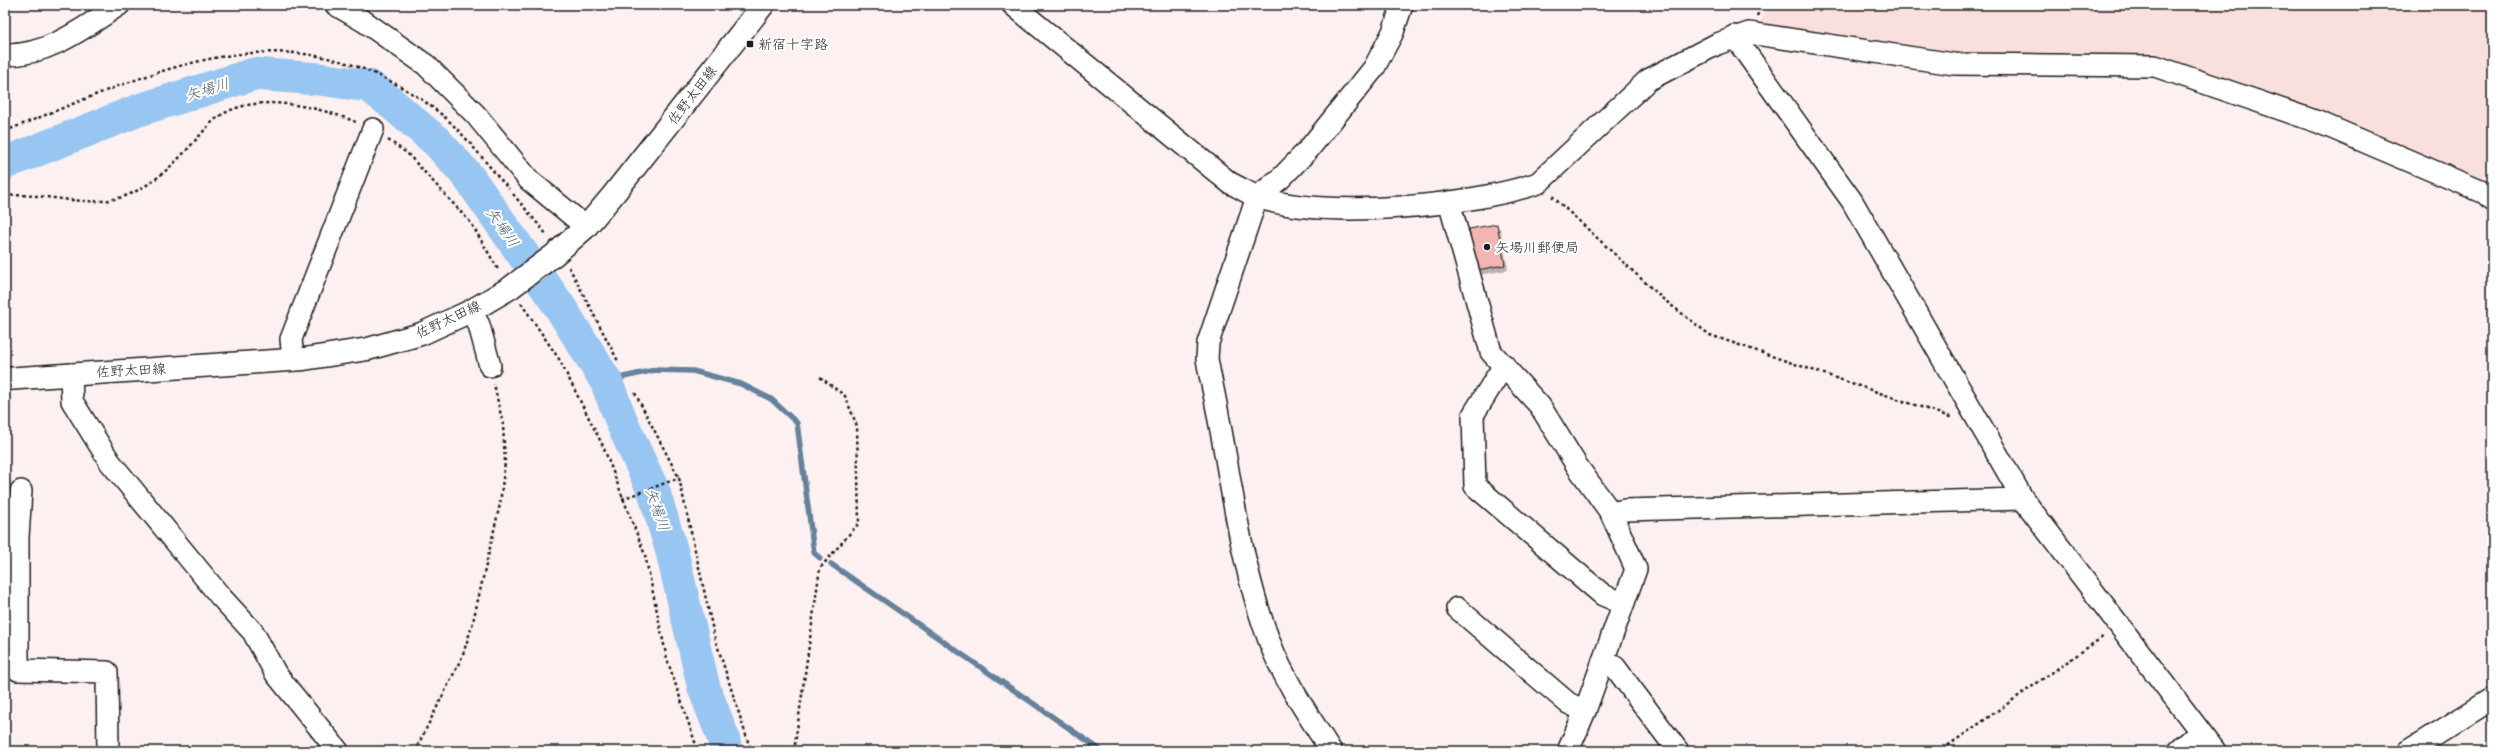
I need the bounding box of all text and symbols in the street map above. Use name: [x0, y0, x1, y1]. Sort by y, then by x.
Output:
place label: 新宿十字路: [758, 35, 828, 53]
marker: 新宿十字路: [745, 39, 755, 49]
street label: 佐野太田線: [663, 62, 721, 128]
water label: 矢場川: [183, 73, 231, 105]
water label: 矢場川: [482, 203, 524, 251]
place label: 矢場川郵便局: [1495, 238, 1579, 256]
marker: 矢場川郵便局: [1482, 242, 1492, 252]
street label: 佐野太田線: [412, 296, 484, 342]
street label: 佐野太田線: [96, 359, 166, 381]
water label: 矢場川: [642, 485, 674, 533]

